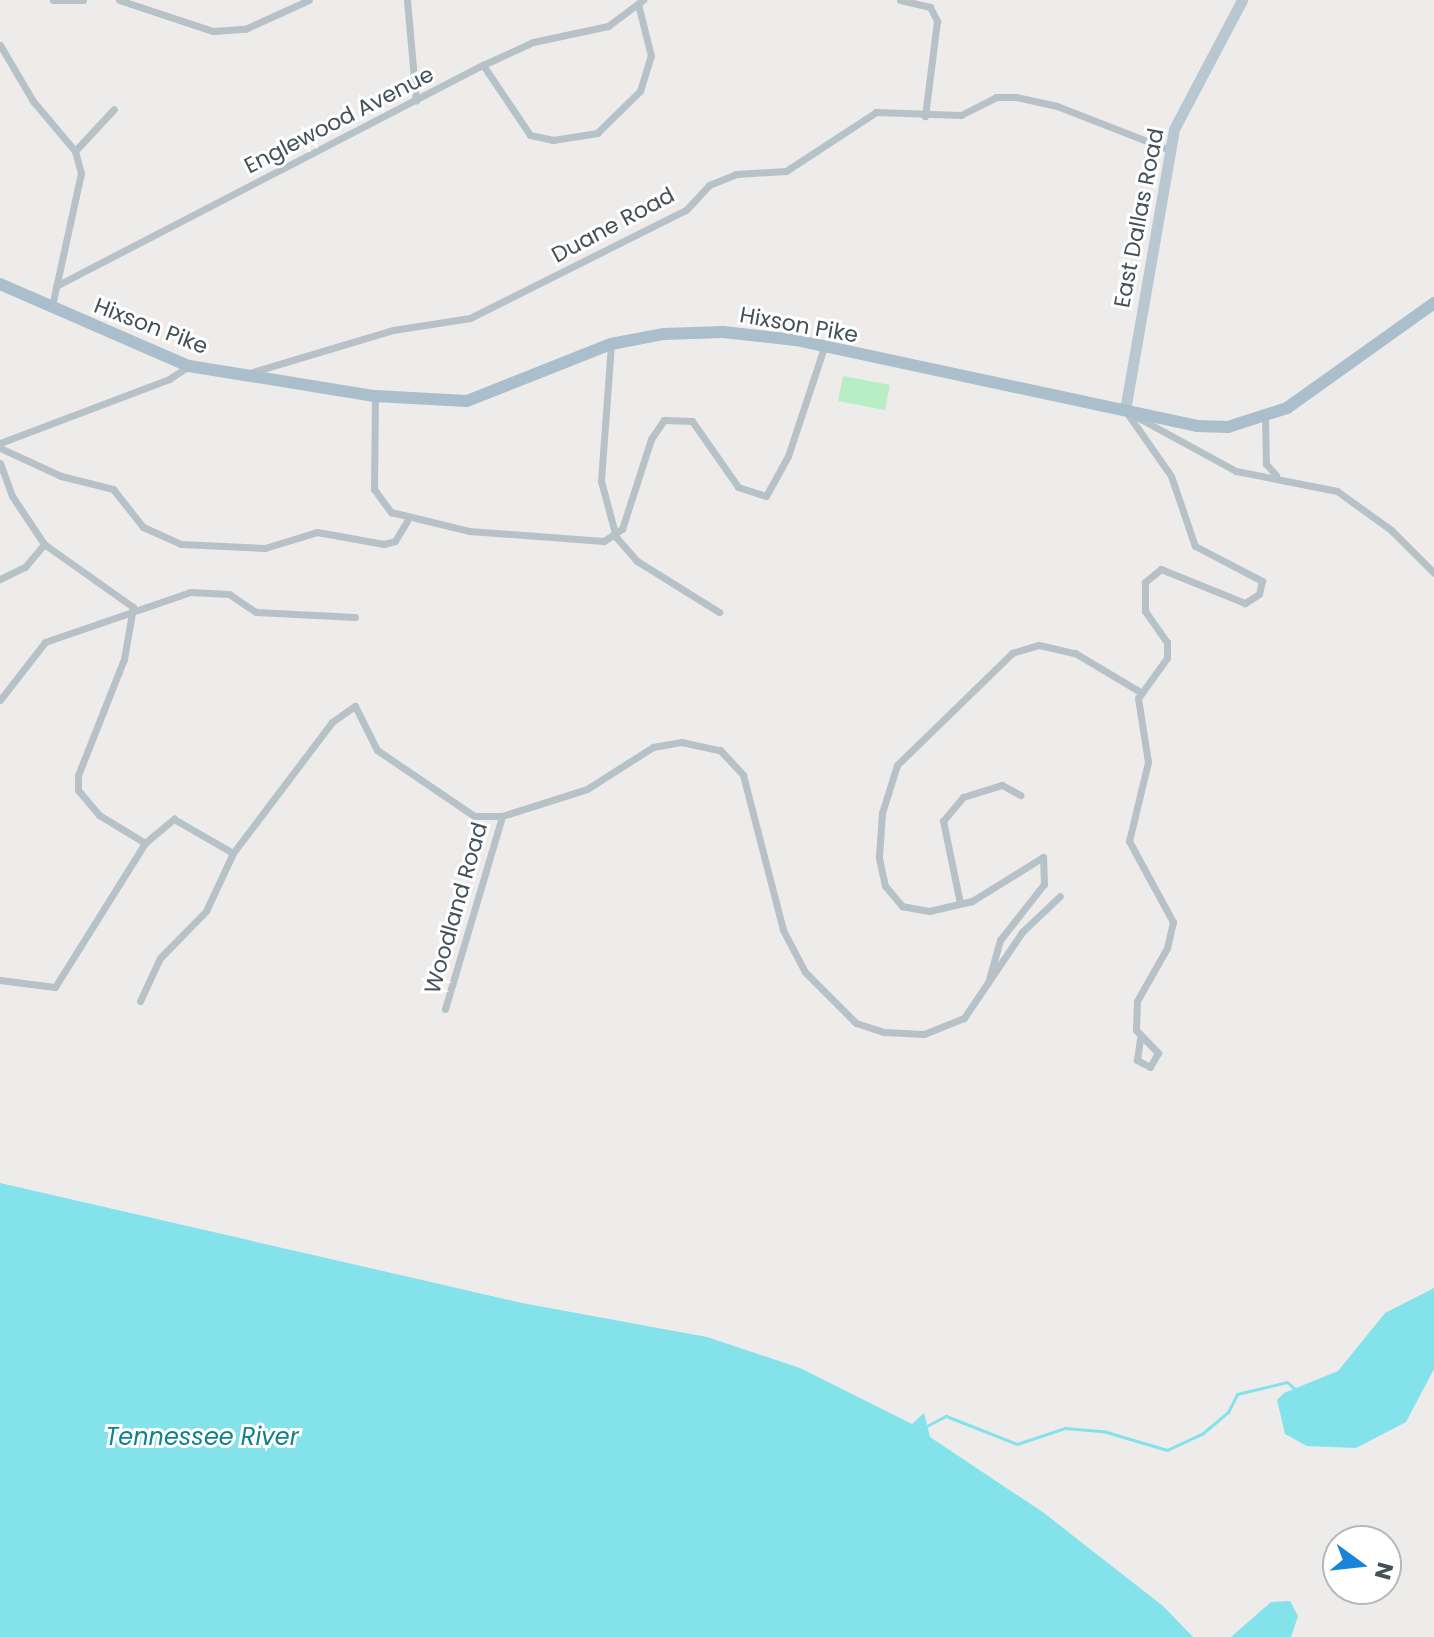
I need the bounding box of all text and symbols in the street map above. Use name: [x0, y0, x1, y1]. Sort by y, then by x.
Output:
street label: Englewood Avenue: [240, 61, 438, 179]
street label: East Dallas Road: [1109, 126, 1169, 310]
street label: Duane Road: [547, 182, 679, 268]
street label: Hixson Pike: [90, 292, 212, 360]
street label: Hixson Pike: [738, 302, 860, 348]
street label: Woodland Road: [419, 819, 493, 997]
water label: Tennessee River: [105, 1423, 299, 1451]
north arrow: [1322, 1525, 1402, 1605]
text: N: [1367, 1559, 1401, 1583]

